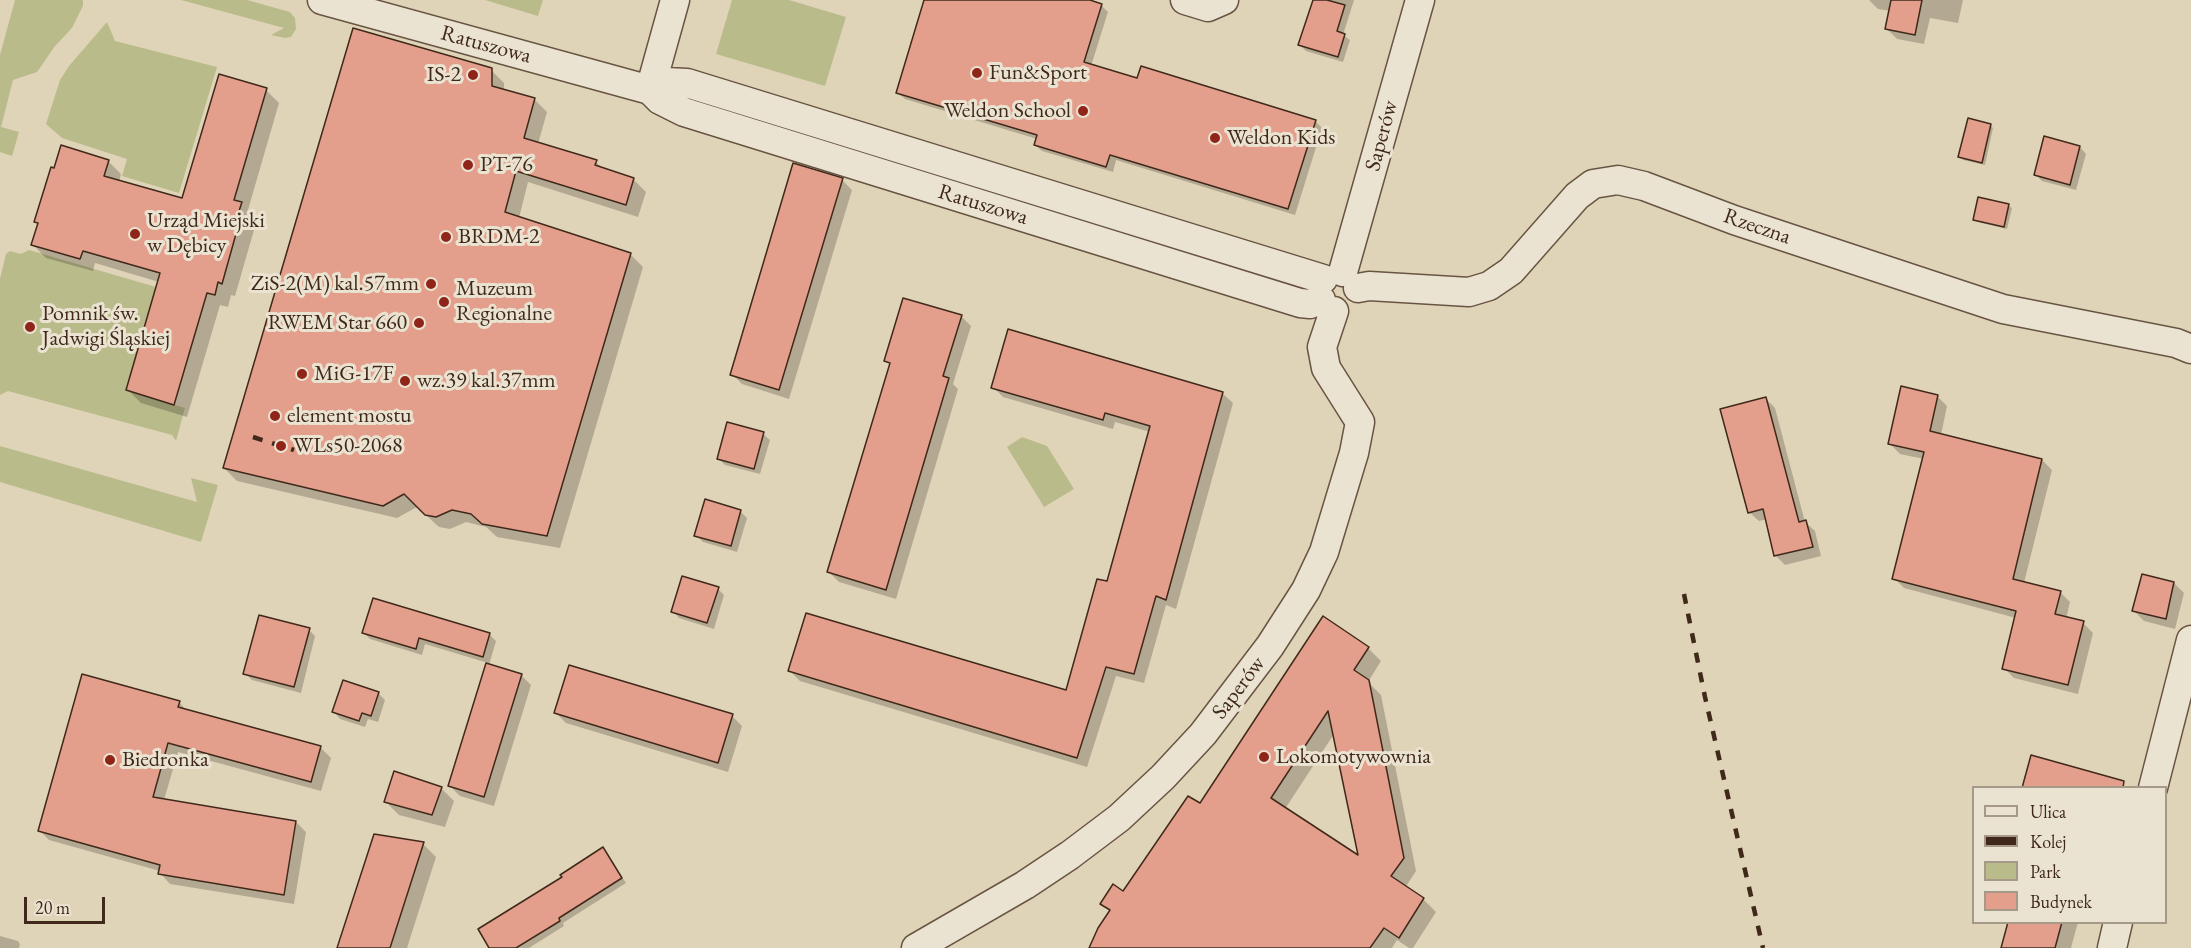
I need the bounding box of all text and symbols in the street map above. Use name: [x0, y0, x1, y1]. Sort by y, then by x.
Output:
street label: Ratuszowa: [438, 20, 534, 70]
place label: Fun&Sport: [989, 60, 1087, 86]
place label: IS-2: [427, 62, 461, 88]
marker: Fun&Sport: [970, 66, 984, 80]
marker: IS-2: [466, 68, 480, 82]
place label: Weldon School: [944, 98, 1071, 124]
street label: Saperów: [1360, 98, 1404, 174]
marker: Weldon School: [1076, 104, 1090, 118]
place label: Weldon Kids: [1227, 125, 1335, 151]
marker: Weldon Kids: [1208, 131, 1222, 145]
place label: PT-76: [480, 152, 533, 178]
marker: PT-76: [461, 158, 475, 172]
street label: Ratuszowa: [935, 179, 1031, 231]
street label: Rzeczna: [1720, 203, 1794, 251]
place label: Urząd Miejski w Dębicy: [147, 208, 265, 260]
place label: BRDM-2: [458, 224, 540, 250]
marker: Urząd Miejski w Dębicy: [128, 227, 142, 241]
marker: BRDM-2: [439, 230, 453, 244]
place label: ZiS-2(M) kal.57mm: [251, 271, 419, 297]
place label: Muzeum Regionalne: [456, 276, 552, 328]
marker: ZiS-2(M) kal.57mm: [424, 277, 438, 291]
marker: Muzeum Regionalne: [437, 295, 451, 309]
place label: Pomnik św. Jadwigi Śląskiej: [42, 301, 170, 352]
place label: RWEM Star 660: [268, 310, 407, 336]
marker: RWEM Star 660: [412, 316, 426, 330]
marker: Pomnik św. Jadwigi Śląskiej: [23, 320, 37, 334]
place label: MiG-17F: [314, 361, 394, 387]
marker: MiG-17F: [295, 367, 309, 381]
place label: wz.39 kal.37mm: [417, 368, 556, 394]
marker: wz.39 kal.37mm: [398, 374, 412, 388]
place label: element mostu: [287, 403, 412, 429]
marker: element mostu: [268, 409, 282, 423]
place label: WLs50-2068: [293, 433, 402, 459]
marker: WLs50-2068: [274, 439, 288, 453]
street label: Saperów: [1207, 651, 1271, 725]
place label: Lokomotywownia: [1276, 744, 1431, 770]
place label: Biedronka: [122, 747, 209, 773]
marker: Lokomotywownia: [1257, 750, 1271, 764]
marker: Biedronka: [103, 753, 117, 767]
legend: [1972, 786, 2167, 924]
text: Ulica: [2030, 800, 2066, 823]
text: Kolej: [2030, 830, 2066, 853]
text: Park: [2030, 860, 2061, 883]
scale bar: [27, 885, 108, 923]
text: Budynek: [2030, 890, 2092, 913]
text: 20 m: [35, 896, 70, 919]

